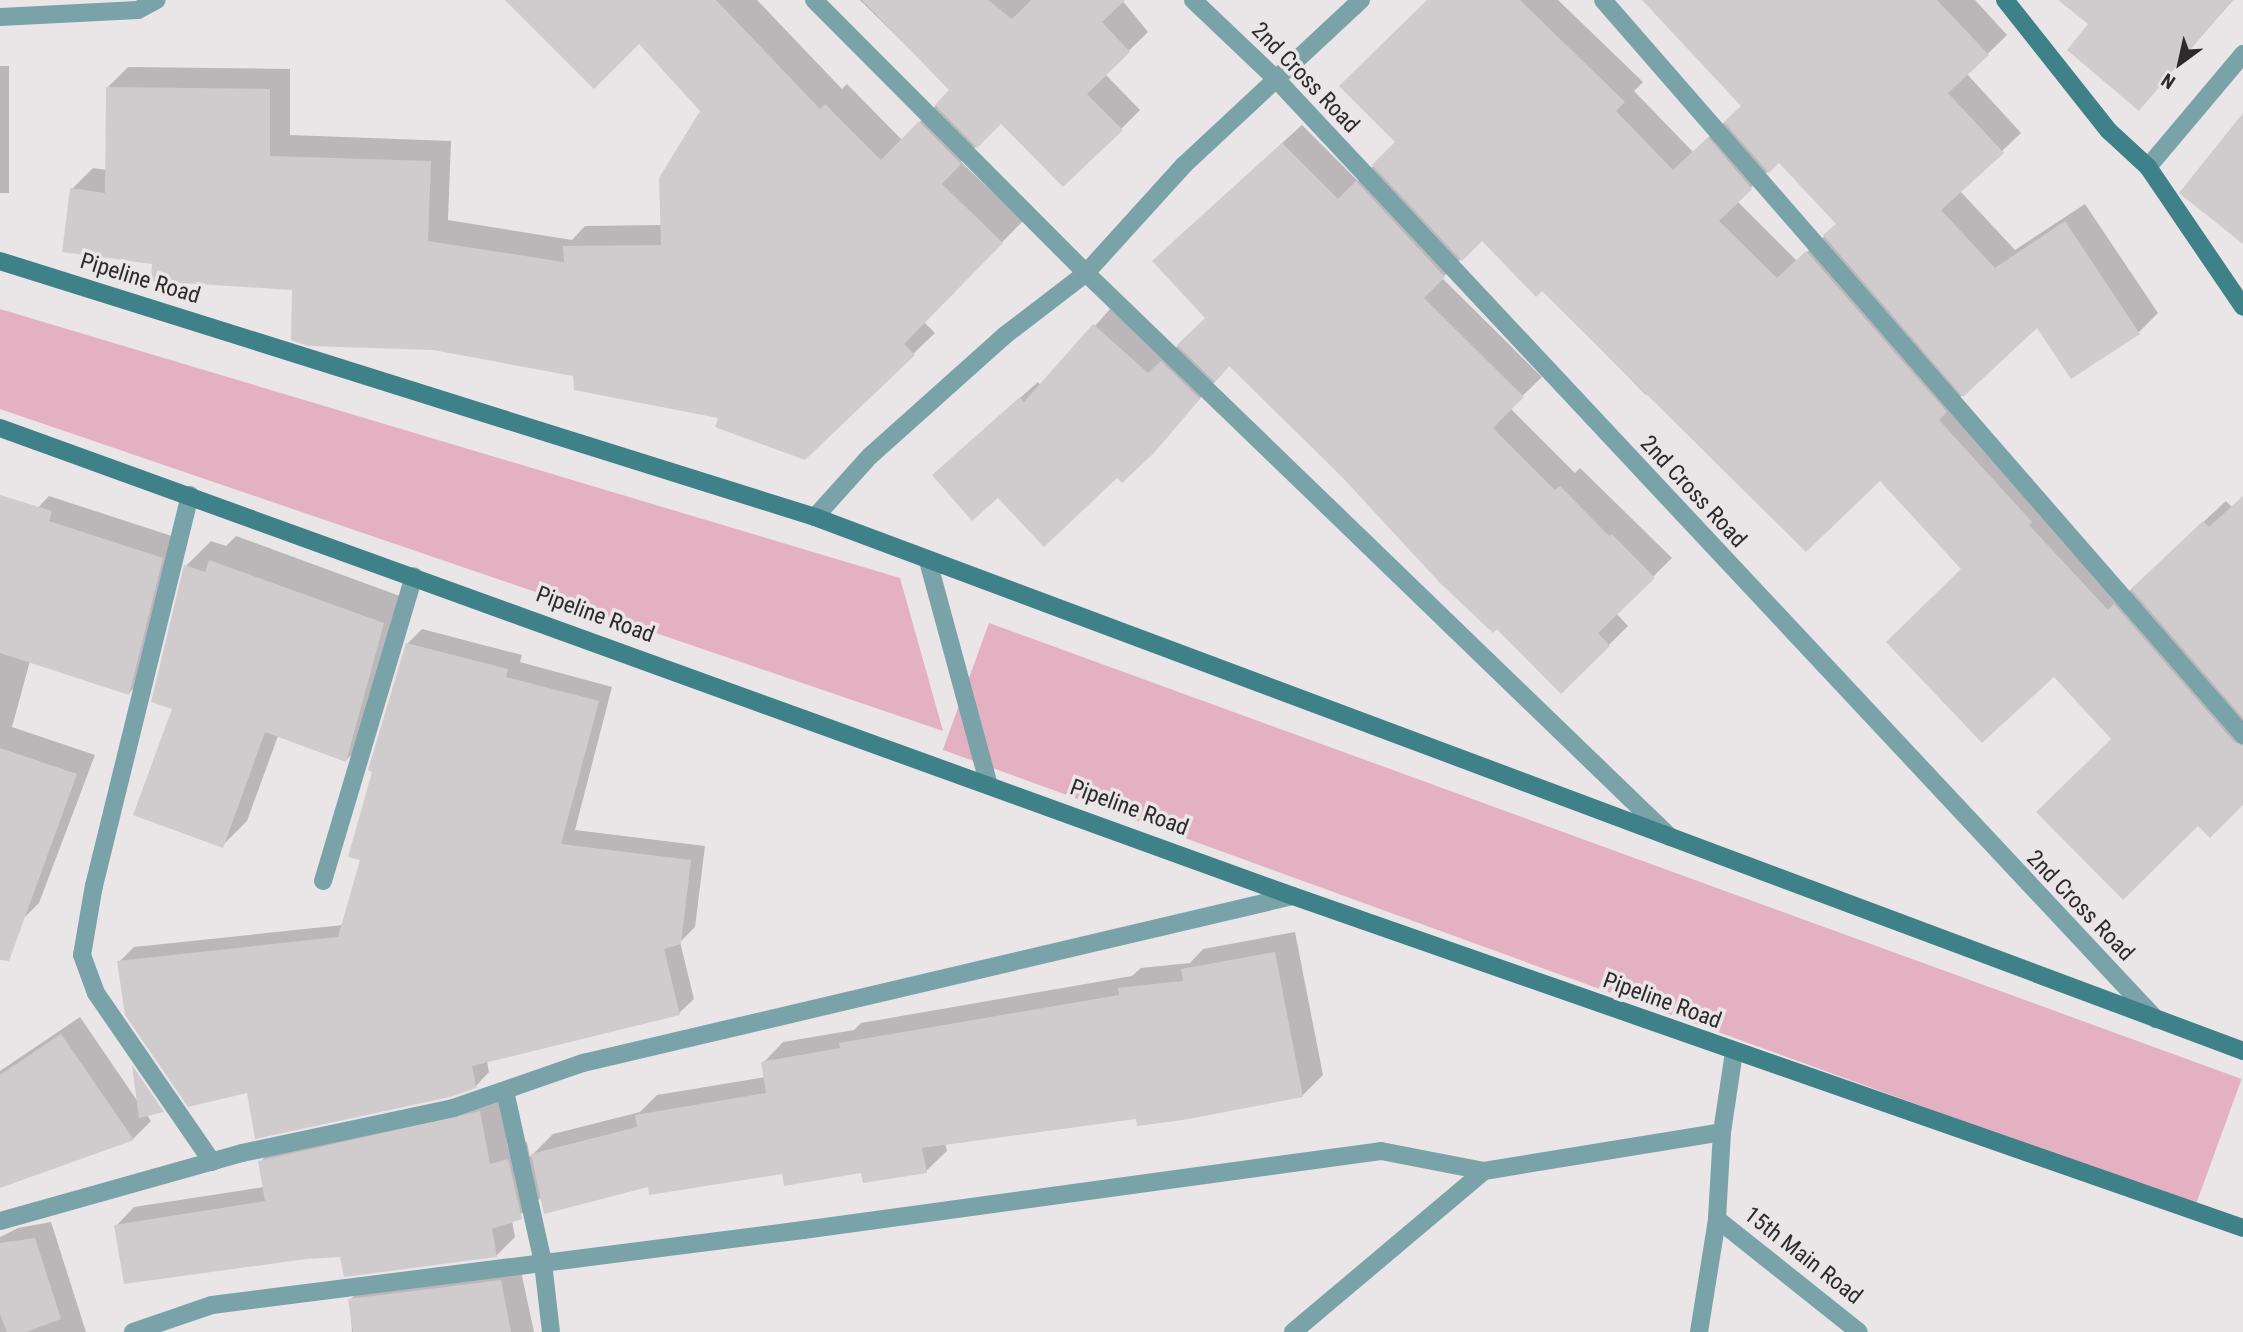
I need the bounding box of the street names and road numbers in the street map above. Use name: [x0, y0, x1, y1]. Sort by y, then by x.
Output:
street label: 2nd Cross Road: [1245, 17, 1365, 139]
street label: Pipeline Road: [77, 248, 203, 310]
street label: 2nd Cross Road: [1634, 430, 1752, 554]
street label: Pipeline Road: [532, 581, 658, 649]
street label: Pipeline Road: [1066, 774, 1192, 842]
street label: 2nd Cross Road: [2020, 845, 2140, 967]
street label: Pipeline Road: [1599, 967, 1725, 1035]
street label: 15th Main Road: [1738, 1201, 1868, 1311]

